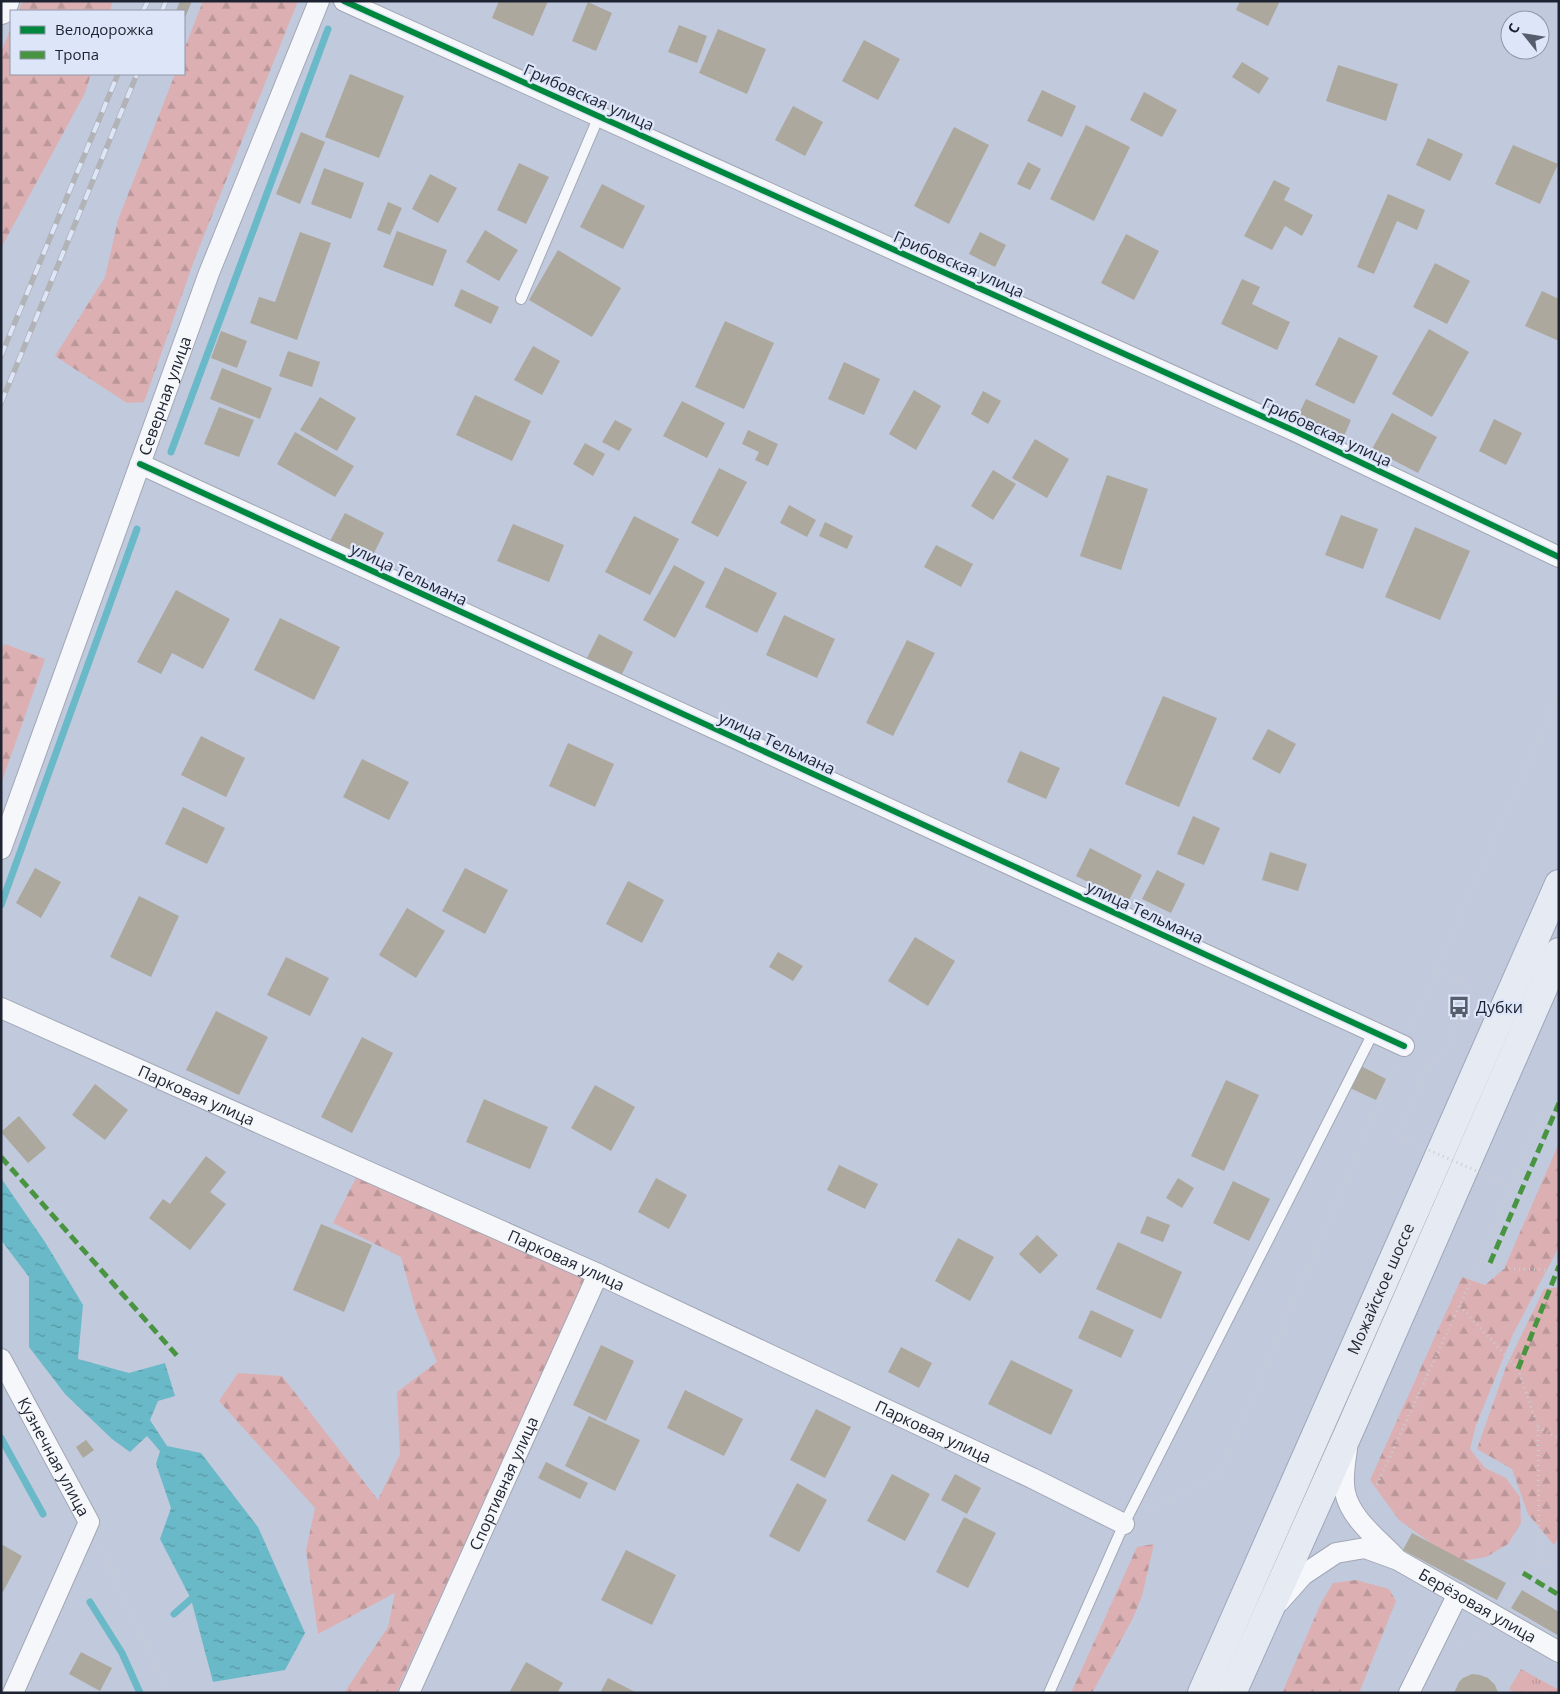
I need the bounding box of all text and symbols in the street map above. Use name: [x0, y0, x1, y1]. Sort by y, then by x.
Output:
legend: [10, 10, 185, 75]
north arrow: [1500, 10, 1550, 60]
text: Велодорожка: [55, 19, 154, 39]
text: С: [1503, 20, 1524, 37]
text: Тропа: [55, 44, 99, 64]
street label: Грибовская улица: [520, 58, 658, 136]
street label: Грибовская улица: [890, 225, 1028, 303]
street label: Северная улица: [133, 333, 196, 458]
street label: Грибовская улица: [1259, 392, 1395, 472]
street label: улица Тельмана: [347, 537, 471, 611]
street label: улица Тельмана: [715, 706, 839, 780]
street label: улица Тельмана: [1083, 875, 1207, 949]
bus stop icon: Дубки: [1446, 994, 1472, 1020]
place label: Дубки: [1476, 996, 1523, 1018]
street label: Парковая улица: [135, 1059, 258, 1131]
street label: Можайское шоссе: [1342, 1219, 1419, 1358]
street label: Парковая улица: [505, 1224, 628, 1296]
street label: Кузнечная улица: [13, 1393, 95, 1520]
street label: Парковая улица: [872, 1395, 995, 1468]
street label: Спортивная улица: [464, 1413, 543, 1554]
street label: Берёзовая улица: [1415, 1563, 1540, 1648]

